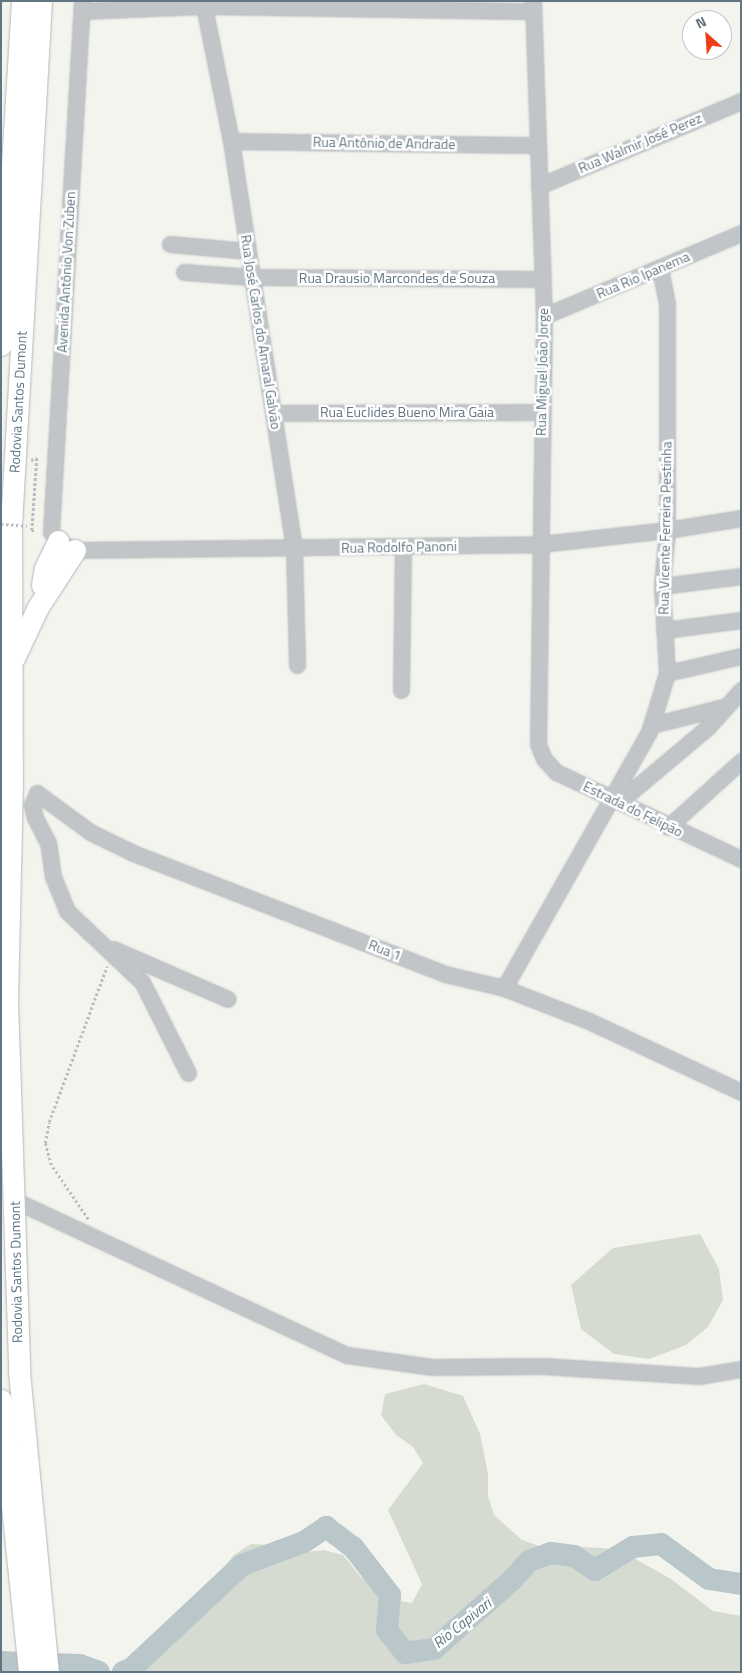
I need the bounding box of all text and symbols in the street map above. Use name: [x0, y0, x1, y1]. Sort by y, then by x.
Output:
north arrow: [682, 10, 732, 60]
text: N: [692, 10, 710, 34]
street label: Rua Walmir José Perez: [576, 109, 704, 177]
street label: Rua Antônio de Andrade: [313, 133, 455, 153]
street label: Avenida Antônio Von Zuben: [53, 191, 79, 353]
street label: Rua José Carlos do Amaral Galvão: [237, 233, 285, 431]
street label: Rua Rio Ipanema: [594, 248, 692, 302]
street label: Rua Drausio Marcondes de Souza: [299, 270, 495, 286]
street label: Rua Miguel João Jorge: [532, 308, 552, 436]
street label: Rodovia Santos Dumont: [6, 330, 30, 474]
street label: Rua Euclides Bueno Mira Gaia: [320, 404, 494, 420]
street label: Rua Vicente Ferreira Pestinha: [655, 441, 675, 615]
street label: Rua Rodolfo Panoni: [341, 538, 457, 556]
street label: Estrada do Felipão: [580, 778, 686, 840]
street label: Rua 1: [366, 936, 404, 964]
street label: Rodovia Santos Dumont: [6, 1201, 26, 1343]
water label: Rio Capivari: [429, 1594, 495, 1652]

